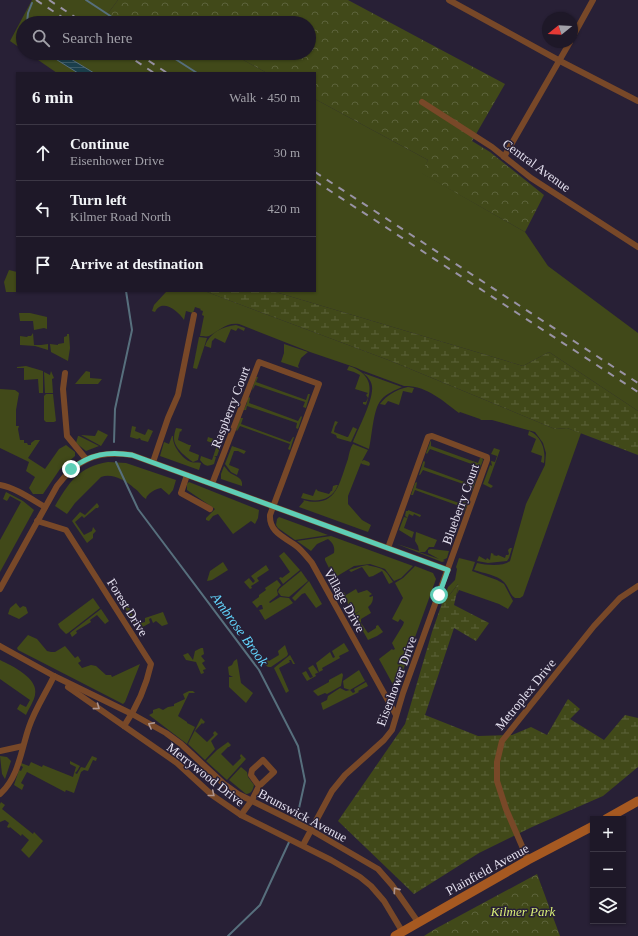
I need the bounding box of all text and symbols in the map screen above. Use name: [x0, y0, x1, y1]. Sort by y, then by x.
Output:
north arrow: [542, 12, 578, 48]
search box: [16, 16, 316, 60]
icon: search: [30, 27, 52, 49]
text: Search here: [62, 30, 132, 46]
text: 6 min: [32, 88, 73, 107]
text: Walk · 450 m: [229, 90, 300, 105]
text: Continue: [70, 136, 129, 152]
street label: Central Avenue: [500, 136, 574, 195]
icon: ahead: [32, 142, 54, 164]
text: 30 m: [274, 145, 300, 160]
text: Eisenhower Drive: [70, 153, 164, 168]
text: Turn left: [70, 192, 127, 208]
icon: left: [32, 198, 54, 220]
text: 420 m: [267, 201, 300, 216]
text: Kilmer Road North: [70, 209, 171, 224]
icon: arrive: [32, 254, 54, 276]
text: Arrive at destination: [70, 256, 203, 272]
street label: Raspberry Court: [208, 364, 253, 450]
route end: [62, 460, 80, 478]
street label: Blueberry Court: [439, 461, 482, 547]
street label: Village Drive: [321, 566, 368, 635]
street label: Forest Drive: [104, 576, 151, 639]
route start: [430, 586, 448, 604]
water label: Ambrose Brook: [208, 589, 272, 669]
street label: Eisenhower Drive: [373, 634, 420, 728]
street label: Metroplex Drive: [492, 656, 559, 733]
one-way arrow: [93, 702, 100, 710]
one-way arrow: [148, 722, 155, 730]
street label: Merrywood Drive: [164, 739, 248, 809]
street label: Brunswick Avenue: [256, 786, 350, 845]
one-way arrow: [207, 789, 214, 796]
map controls: [590, 816, 626, 924]
button: +: [590, 816, 626, 852]
street label: Plainfield Avenue: [443, 840, 532, 898]
button: −: [590, 852, 626, 888]
one-way arrow: [393, 887, 401, 894]
button: layers: [590, 888, 626, 924]
park label: Kilmer Park: [490, 904, 556, 919]

